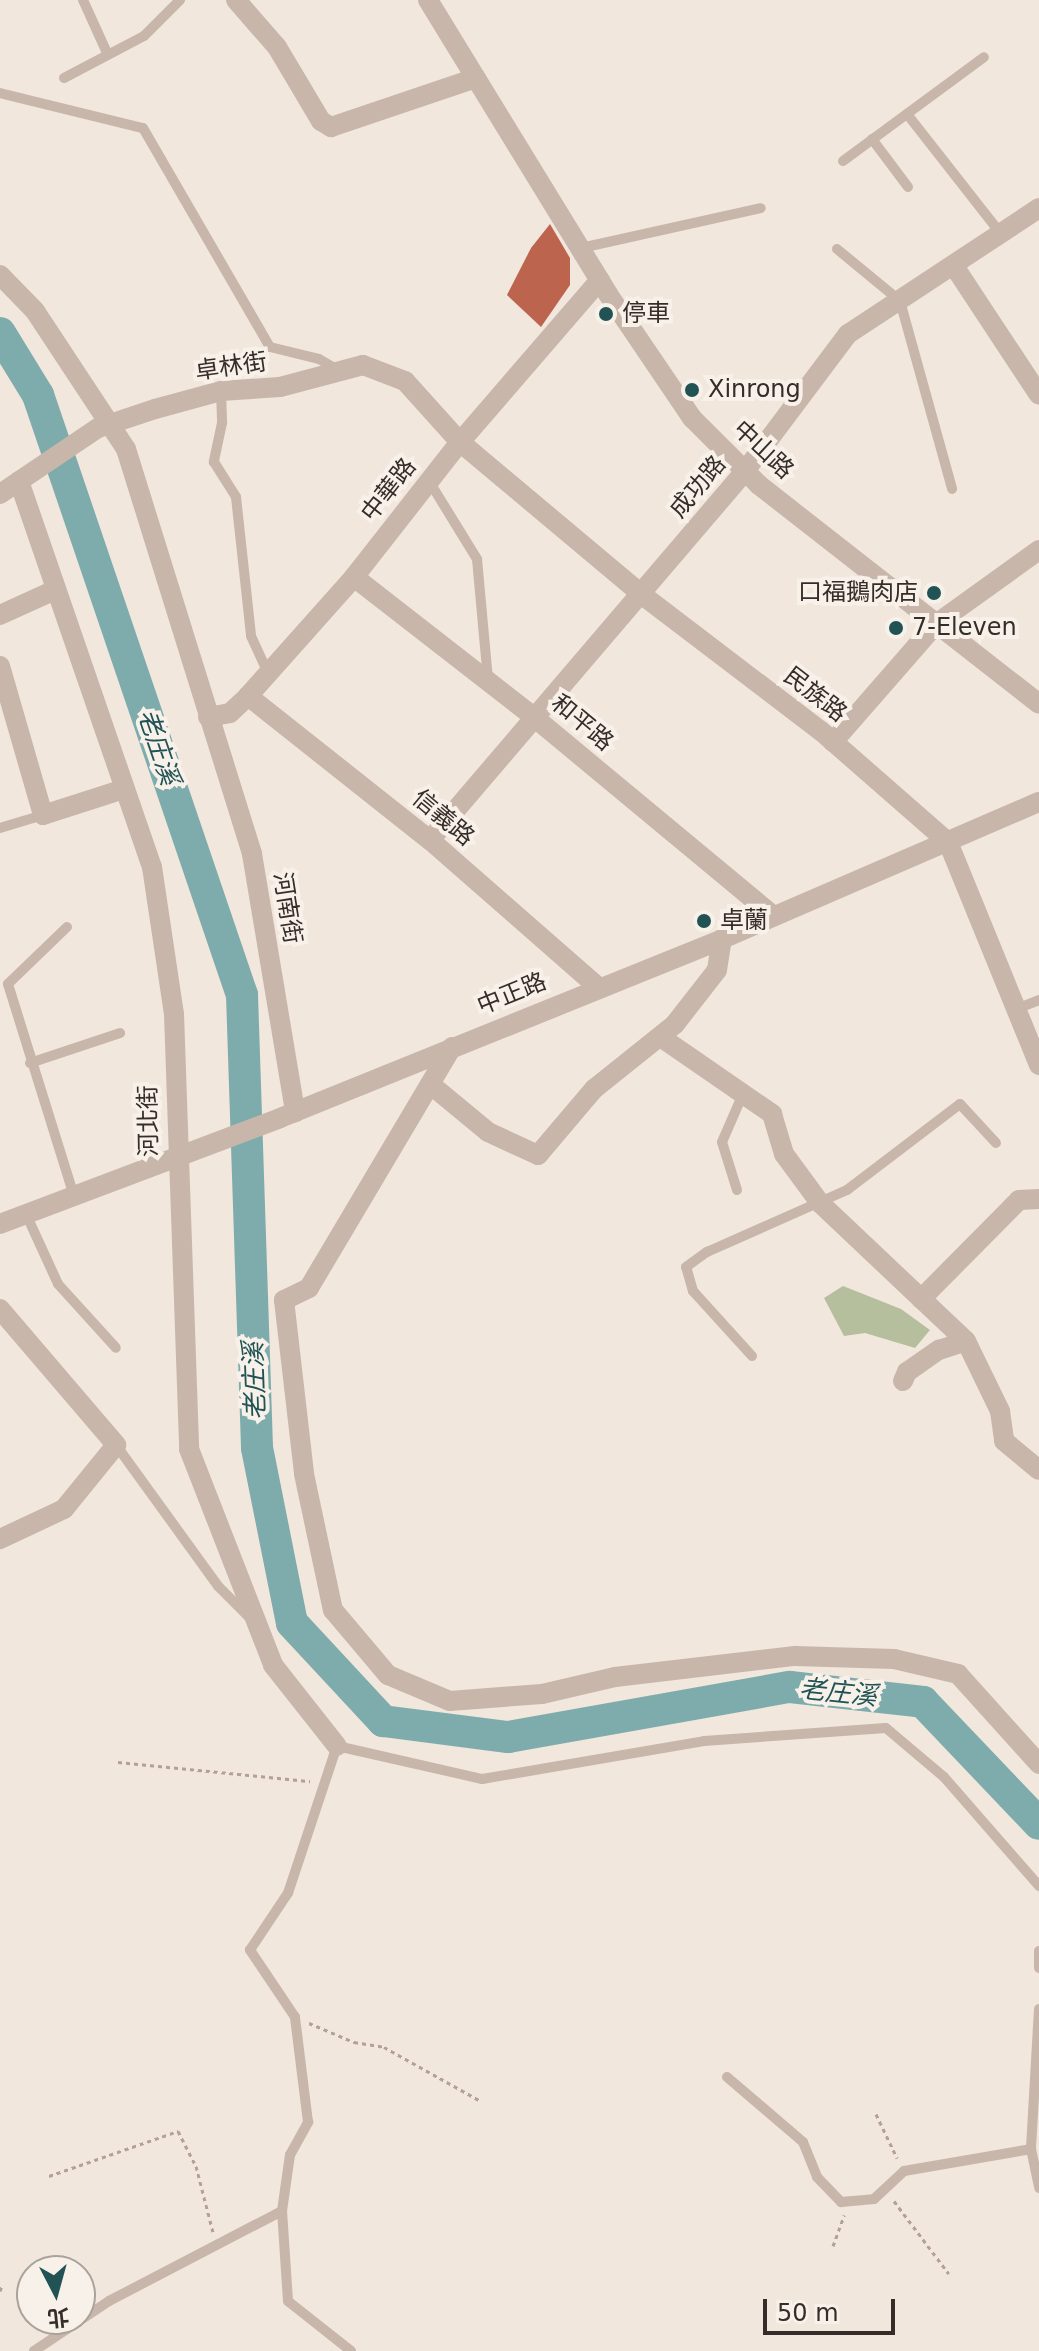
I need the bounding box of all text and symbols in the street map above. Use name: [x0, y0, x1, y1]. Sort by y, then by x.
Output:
place label: 停車: [622, 300, 670, 328]
marker: 停車: [597, 305, 615, 323]
street label: 卓林街: [193, 348, 269, 386]
place label: Xinrong: [708, 376, 801, 404]
marker: Xinrong: [683, 381, 701, 399]
street label: 中山路: [727, 415, 799, 485]
street label: 成功路: [664, 450, 732, 524]
street label: 中華路: [355, 453, 423, 527]
place label: 口福鵝肉店: [798, 579, 918, 607]
marker: 口福鵝肉店: [925, 584, 943, 602]
place label: 7-Eleven: [912, 614, 1017, 642]
marker: 7-Eleven: [887, 619, 905, 637]
street label: 民族路: [778, 661, 852, 729]
street label: 和平路: [545, 689, 619, 757]
water label: 老庄溪: [131, 705, 185, 789]
street label: 信義路: [406, 784, 480, 852]
street label: 河南街: [267, 870, 307, 946]
place label: 卓蘭: [720, 907, 768, 935]
marker: 卓蘭: [695, 912, 713, 930]
street label: 中正路: [473, 967, 551, 1021]
street label: 河北街: [134, 1085, 164, 1157]
water label: 老庄溪: [238, 1341, 272, 1421]
water label: 老庄溪: [798, 1673, 878, 1713]
north arrow: [16, 2255, 96, 2335]
scale bar: [767, 2283, 899, 2333]
text: 50 m: [777, 2299, 839, 2327]
text: 北: [46, 2304, 71, 2331]

